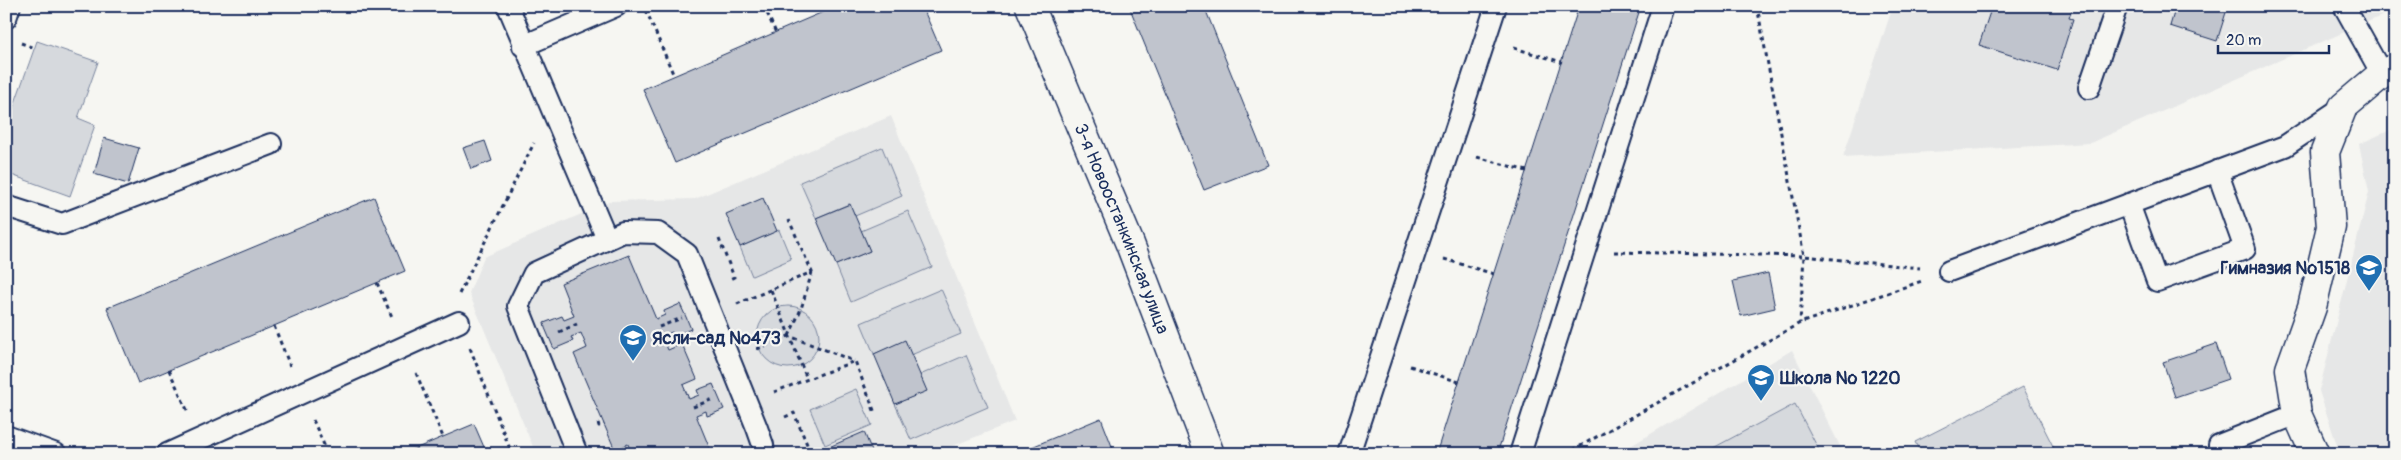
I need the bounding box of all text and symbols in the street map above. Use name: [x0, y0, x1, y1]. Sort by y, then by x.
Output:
scale bar: [2218, 22, 2330, 54]
text: 20 m: [2226, 31, 2261, 50]
street label: 3-я Новоостанкинская улица: [1069, 120, 1175, 337]
school or university icon: Гимназия №1518: [2354, 253, 2384, 292]
place label: Гимназия №1518: [2220, 257, 2350, 280]
school or university icon: Ясли-сад №473: [618, 323, 648, 362]
place label: Ясли-сад №473: [652, 327, 781, 350]
school or university icon: Школа № 1220: [1746, 363, 1776, 402]
place label: Школа № 1220: [1779, 367, 1901, 390]

